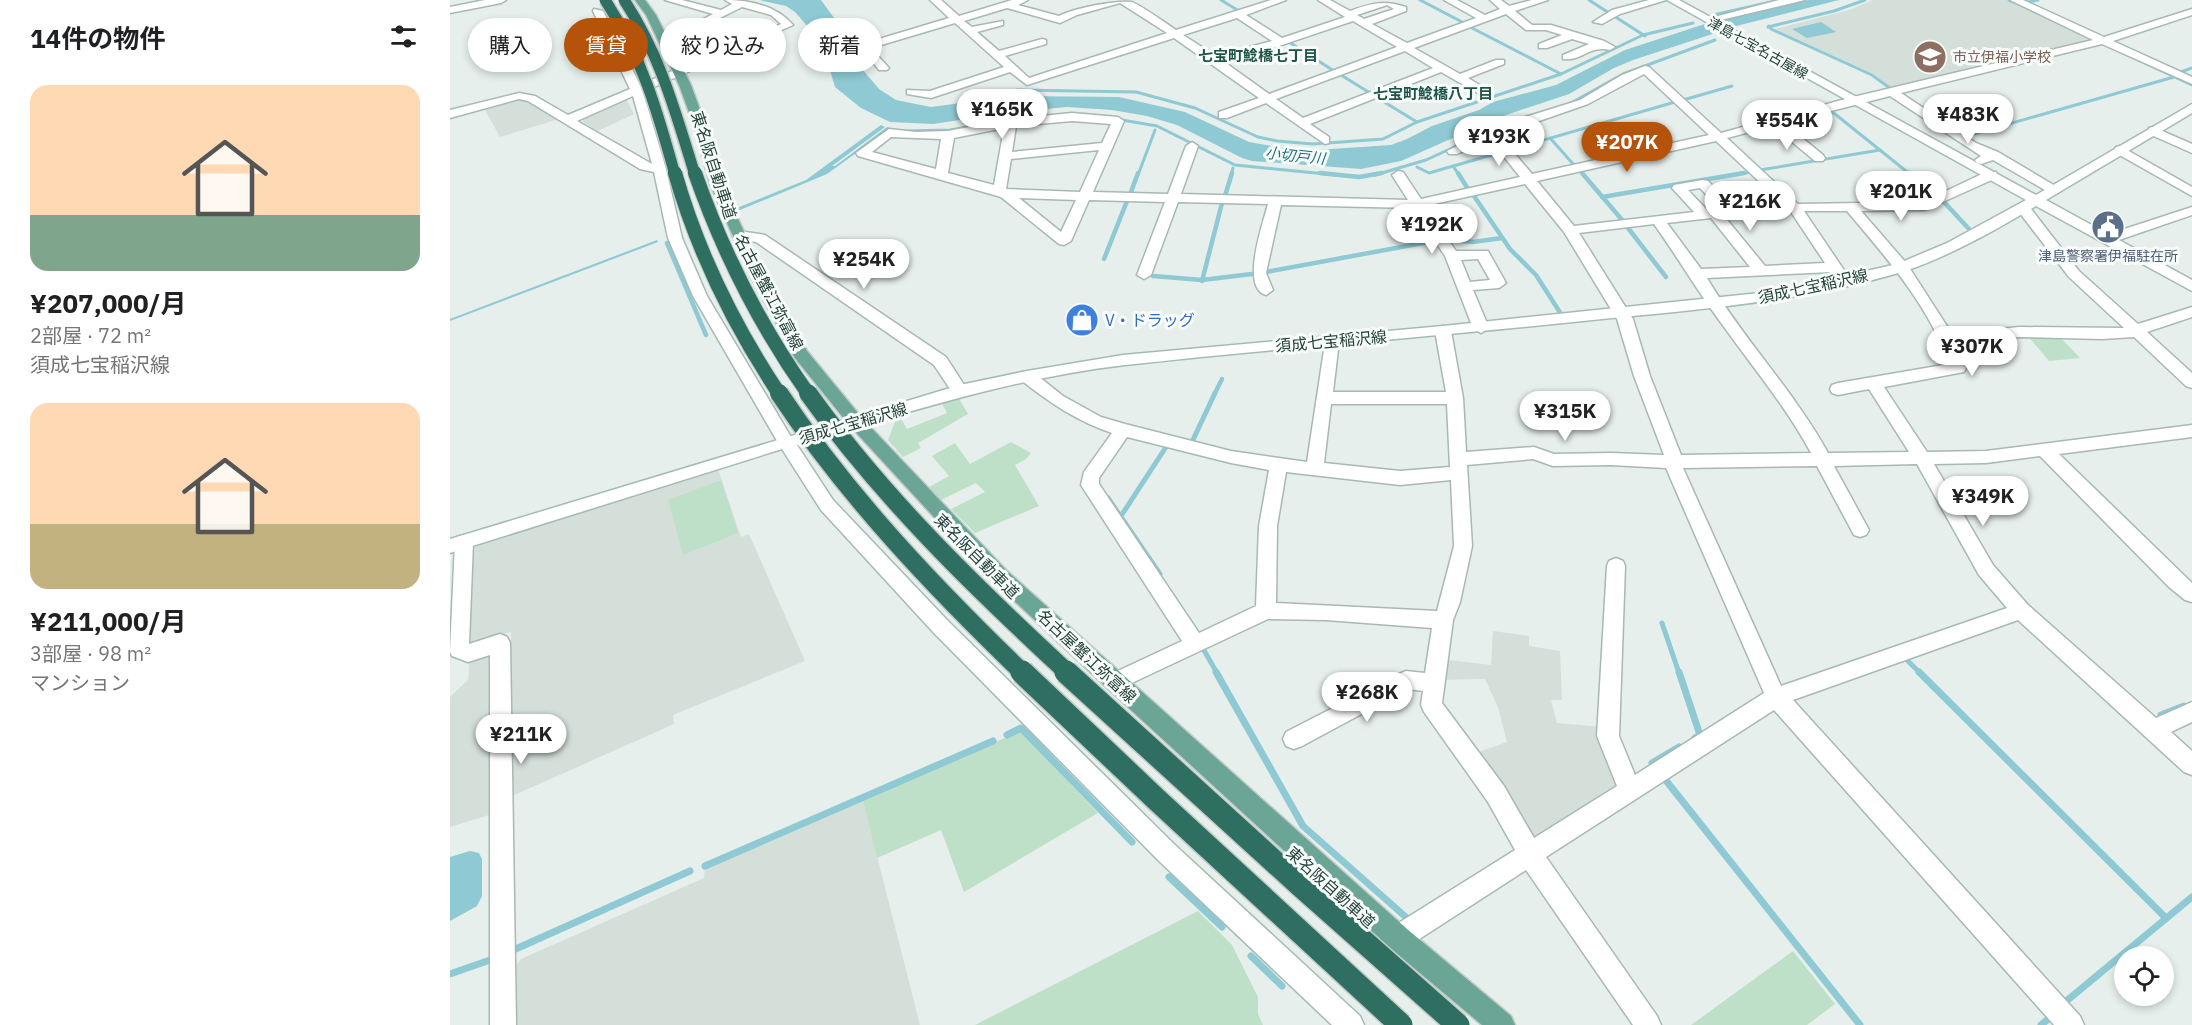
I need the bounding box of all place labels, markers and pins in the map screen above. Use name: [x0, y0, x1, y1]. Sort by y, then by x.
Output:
school or university icon: 市立伊福小学校: [1912, 39, 1948, 75]
place label: 市立伊福小学校: [1953, 48, 2051, 66]
pin: ¥165K: [960, 89, 1044, 140]
pin: ¥483K: [1926, 94, 2010, 145]
pin: ¥554K: [1745, 100, 1829, 151]
pin: ¥193K: [1457, 116, 1541, 167]
pin: ¥207K: [1585, 122, 1669, 173]
pin: ¥201K: [1859, 171, 1943, 222]
pin: ¥216K: [1708, 181, 1792, 232]
pin: ¥192K: [1390, 204, 1474, 255]
public building icon: 津島警察署伊福駐在所: [2090, 209, 2126, 245]
pin: ¥254K: [822, 239, 906, 290]
place label: 津島警察署伊福駐在所: [2038, 247, 2178, 265]
shop icon: V・ドラッグ: [1064, 302, 1100, 338]
place label: V・ドラッグ: [1105, 310, 1195, 330]
pin: ¥307K: [1930, 326, 2014, 377]
pin: ¥315K: [1523, 391, 1607, 442]
pin: ¥349K: [1941, 476, 2025, 527]
pin: ¥268K: [1325, 672, 1409, 723]
pin: ¥211K: [479, 714, 563, 765]

